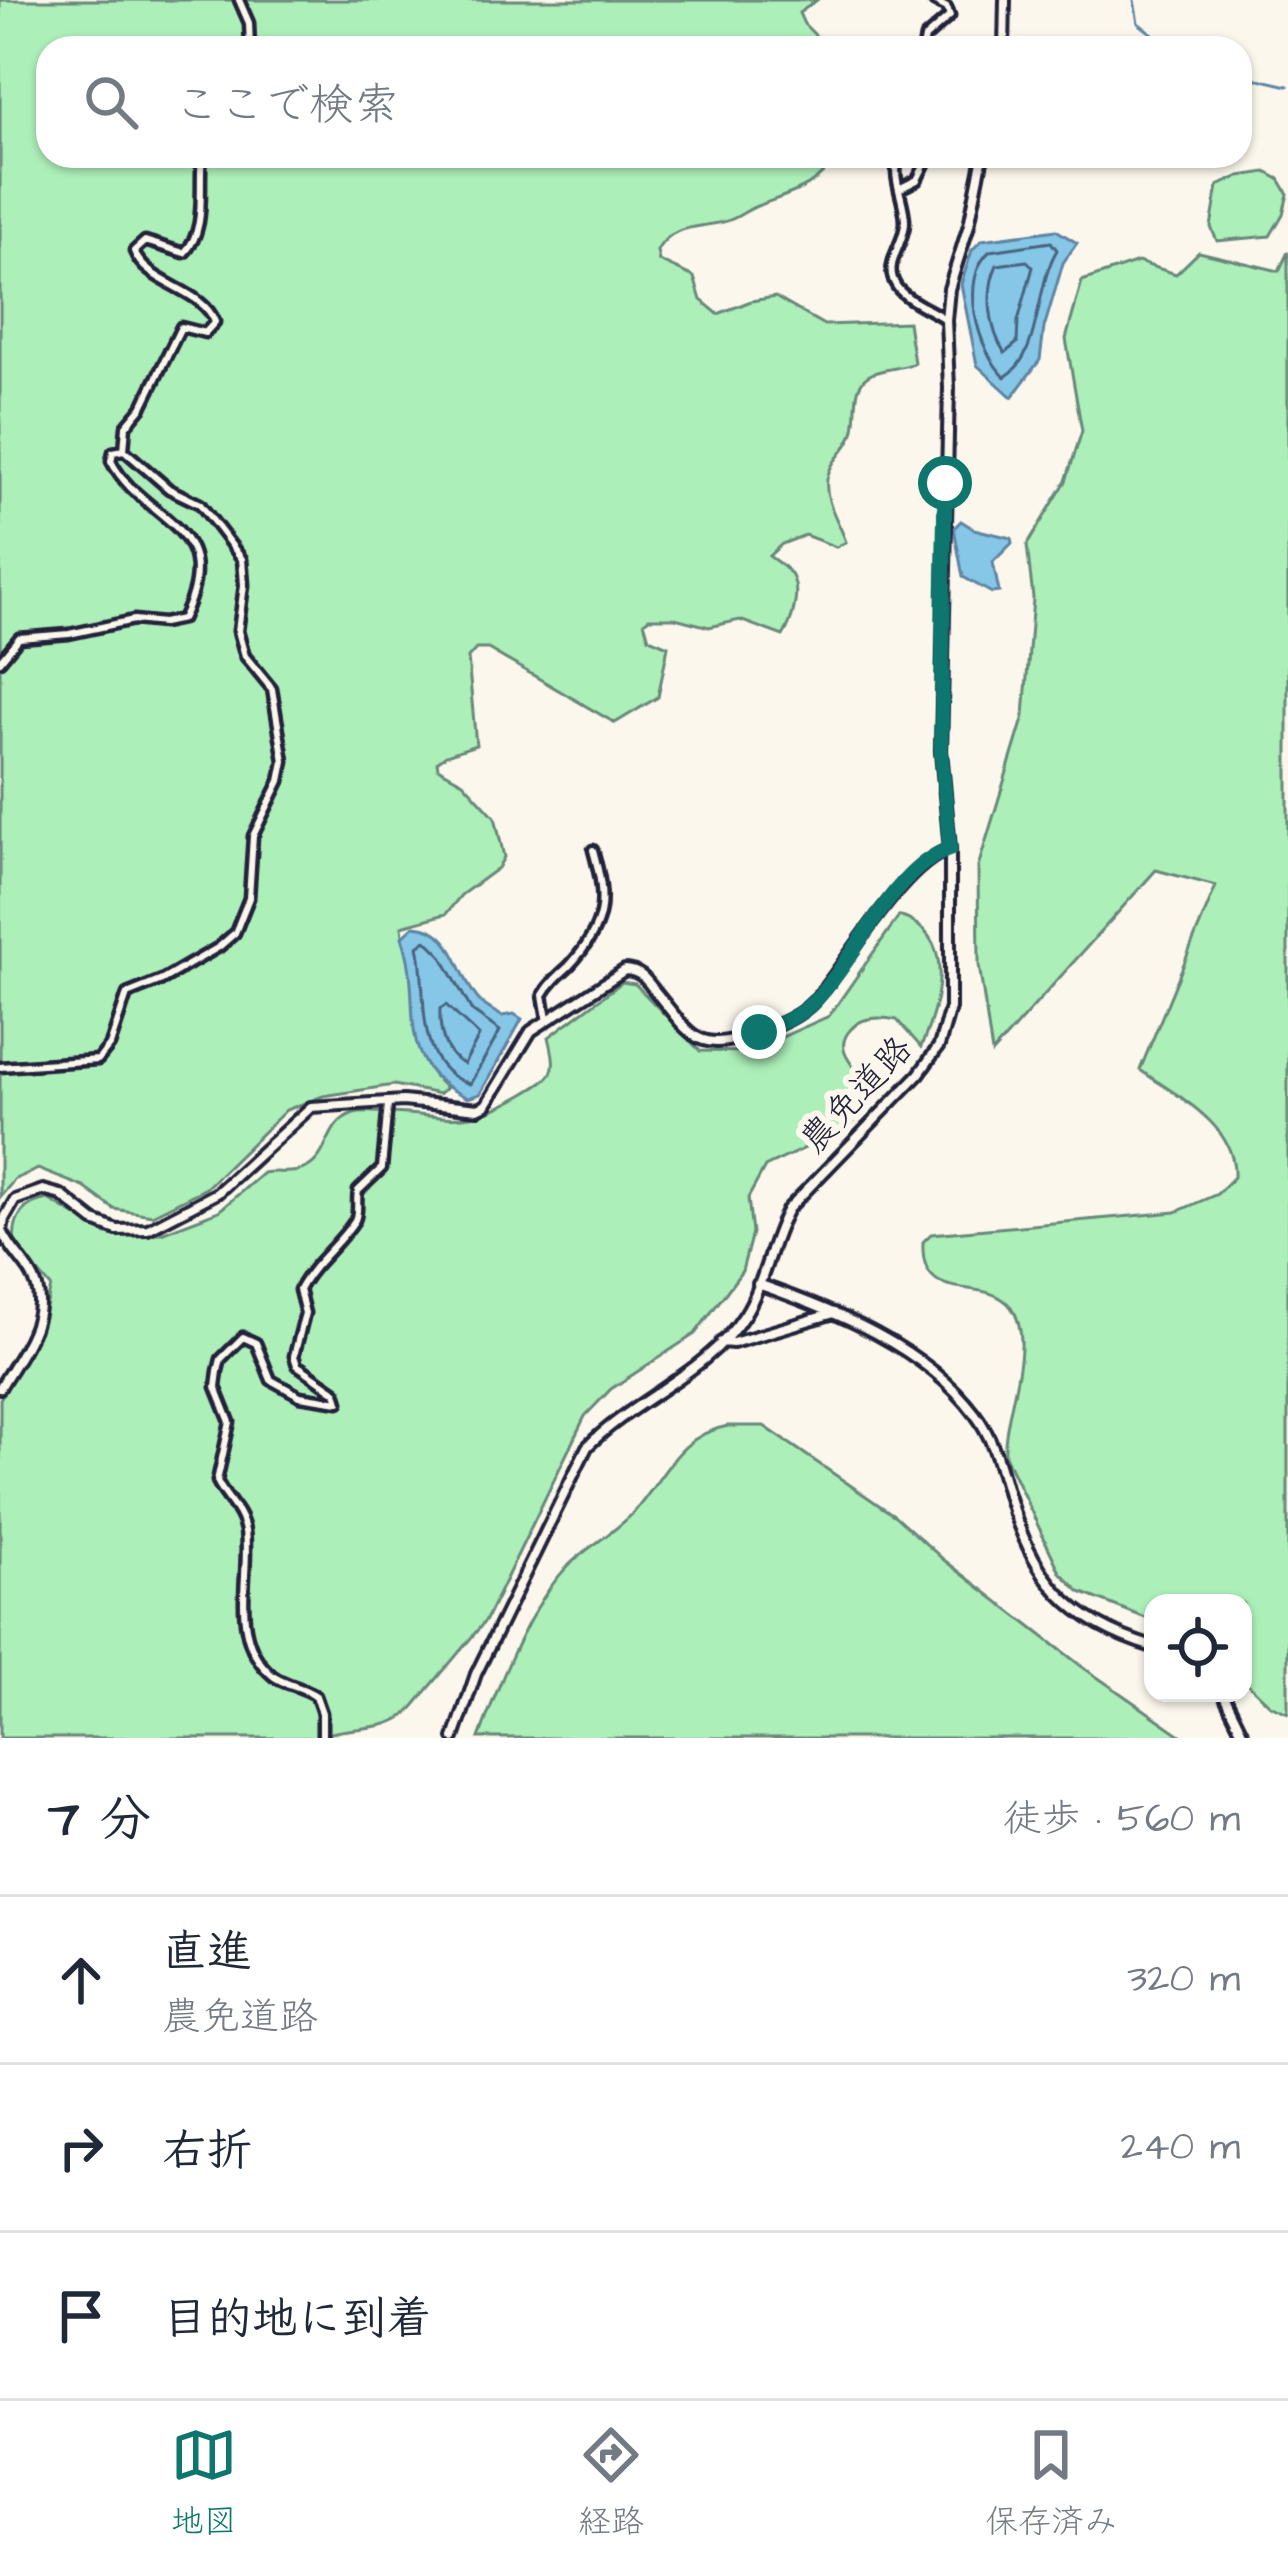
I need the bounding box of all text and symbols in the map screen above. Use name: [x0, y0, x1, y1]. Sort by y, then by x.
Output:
search box: [36, 36, 1252, 168]
icon: search: [78, 69, 144, 135]
text: ここで検索: [174, 75, 399, 137]
route start: [918, 456, 972, 510]
route end: [732, 1005, 786, 1059]
street label: 農免道路: [789, 1025, 925, 1165]
map controls: [1144, 1594, 1252, 1702]
button: locate: [1144, 1594, 1252, 1702]
text: 7 分: [48, 1785, 151, 1856]
text: 徒歩 · 560 m: [1003, 1793, 1240, 1847]
text: 直進: [162, 1922, 252, 1984]
icon: ahead: [48, 1947, 114, 2013]
text: 320 m: [1127, 1953, 1240, 2007]
text: 農免道路: [162, 1991, 318, 2045]
icon: right: [48, 2115, 114, 2181]
text: 右折: [162, 2121, 252, 2183]
text: 240 m: [1121, 2121, 1240, 2175]
icon: arrive: [48, 2283, 114, 2349]
text: 目的地に到着: [162, 2289, 432, 2351]
tab: 地図: [171, 2422, 237, 2545]
tab: 経路: [578, 2422, 644, 2545]
tab: 保存済み: [985, 2422, 1117, 2545]

